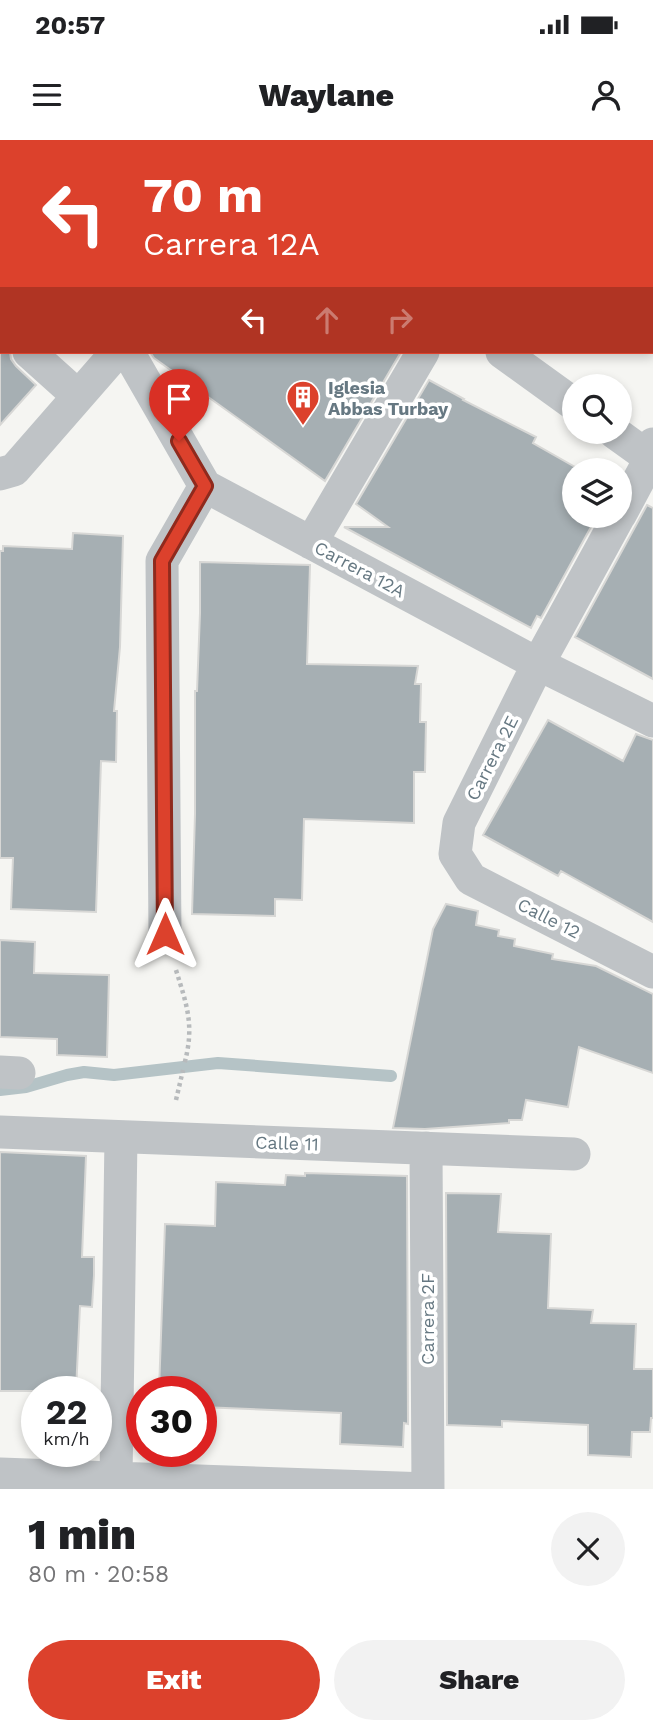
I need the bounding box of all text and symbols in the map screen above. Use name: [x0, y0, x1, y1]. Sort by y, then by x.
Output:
text: 20:57: [35, 10, 105, 40]
icon: menu: [28, 76, 66, 114]
text: Waylane: [259, 76, 394, 114]
icon: person: [587, 76, 625, 114]
text: 70 m: [143, 166, 263, 224]
icon: left: [28, 168, 119, 259]
text: Carrera 12A: [143, 225, 320, 263]
icon: left: [235, 301, 273, 339]
icon: ahead: [308, 301, 346, 339]
icon: right: [381, 301, 419, 339]
pin: [149, 369, 209, 441]
map controls: [562, 374, 632, 528]
button: search: [562, 374, 632, 444]
place label: Iglesia Abbas Turbay: [328, 377, 449, 419]
building icon: Iglesia Abbas Turbay: [284, 378, 322, 427]
icon: arrive: [160, 380, 198, 418]
button: layers: [562, 458, 632, 528]
street label: Carrera 12A: [311, 536, 409, 602]
street label: Carrera 2E: [462, 712, 522, 804]
street label: Calle 12: [514, 893, 584, 943]
position arrow: [128, 897, 202, 971]
street label: Calle 11: [255, 1131, 319, 1155]
street label: Carrera 2F: [417, 1273, 438, 1365]
speed limit sign: 30: [126, 1376, 217, 1467]
text: 22: [46, 1391, 87, 1433]
text: km/h: [43, 1428, 90, 1449]
text: 1 min: [28, 1510, 136, 1559]
button: close: [551, 1512, 625, 1586]
text: 80 m · 20:58: [28, 1561, 169, 1588]
button: Exit: [28, 1640, 320, 1720]
button: Share: [334, 1640, 625, 1720]

